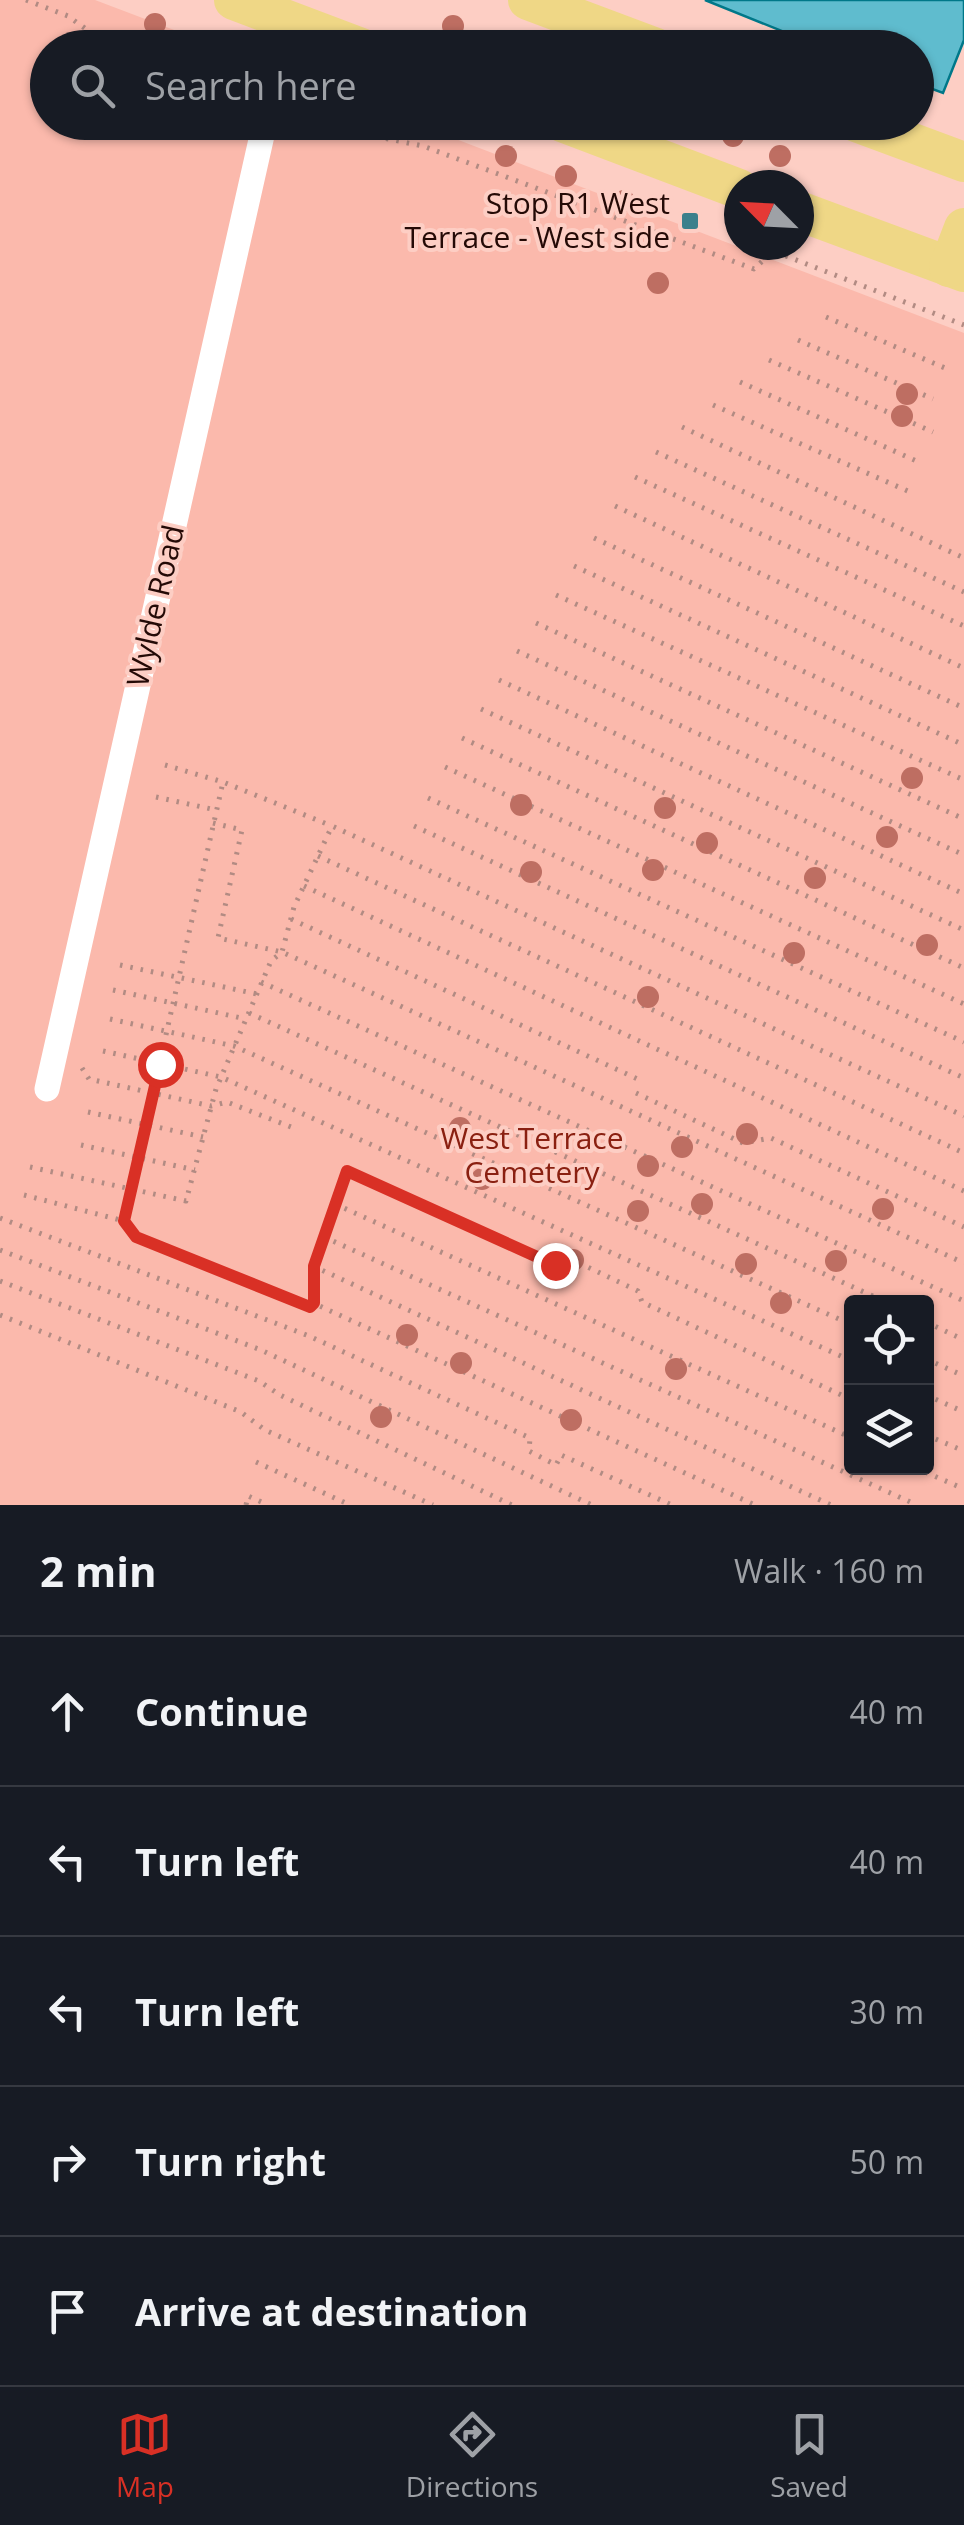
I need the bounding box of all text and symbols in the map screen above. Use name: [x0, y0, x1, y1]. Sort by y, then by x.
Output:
search box: [30, 30, 934, 140]
icon: search: [65, 58, 120, 113]
text: Search here: [145, 59, 357, 111]
north arrow: [724, 170, 814, 260]
place label: Stop R1 West Terrace - West side: [405, 182, 670, 257]
marker: Stop R1 West Terrace - West side: [679, 210, 701, 232]
street label: Wylde Road: [116, 521, 193, 691]
route start: [138, 1042, 184, 1088]
park label: West Terrace Cemetery: [440, 1117, 624, 1192]
route end: [533, 1243, 579, 1289]
map controls: [844, 1295, 934, 1475]
button: locate: [844, 1295, 934, 1385]
button: layers: [844, 1385, 934, 1475]
text: 2 min: [40, 1542, 157, 1599]
text: Walk · 160 m: [734, 1549, 924, 1592]
icon: ahead: [40, 1684, 95, 1739]
text: Continue: [135, 1685, 308, 1737]
text: 40 m: [849, 1690, 924, 1733]
icon: left: [40, 1834, 95, 1889]
text: Turn left: [135, 1835, 299, 1887]
text: 40 m: [849, 1840, 924, 1883]
icon: left: [40, 1984, 95, 2039]
text: Turn left: [135, 1985, 299, 2037]
text: 30 m: [849, 1990, 924, 2033]
icon: right: [40, 2134, 95, 2189]
text: Turn right: [135, 2135, 326, 2187]
text: 50 m: [849, 2140, 924, 2183]
icon: arrive: [40, 2284, 95, 2339]
text: Arrive at destination: [135, 2285, 529, 2337]
tab: Map: [116, 2407, 174, 2505]
tab: Directions: [406, 2407, 538, 2505]
tab: Saved: [770, 2407, 848, 2505]

